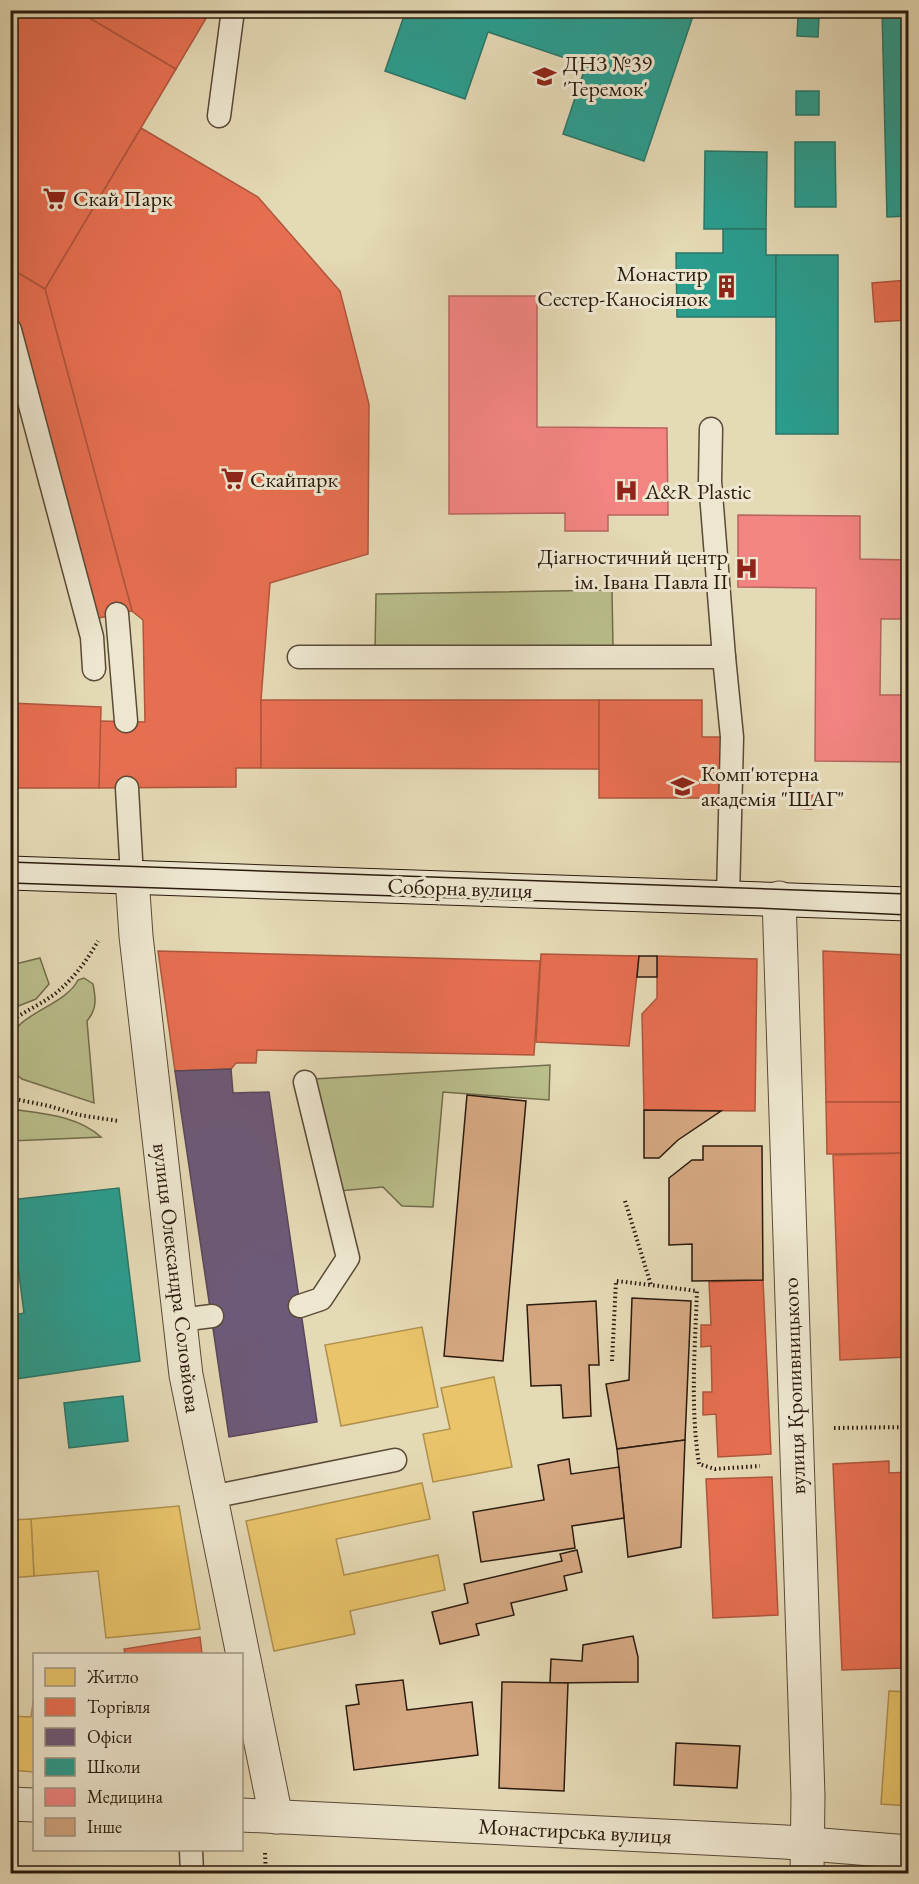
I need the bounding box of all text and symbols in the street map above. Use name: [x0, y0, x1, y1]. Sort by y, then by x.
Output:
place label: ДНЗ №39 'Теремок': [563, 49, 653, 103]
school or university icon: ДНЗ №39 'Теремок': [532, 63, 558, 89]
place label: Скай Парк: [73, 184, 173, 213]
supermarket icon: Скай Парк: [42, 185, 68, 211]
place label: Монастир Сестер-Каносіянок: [537, 259, 708, 313]
building icon: Монастир Сестер-Каносіянок: [713, 273, 739, 299]
place label: Скайпарк: [250, 465, 338, 494]
supermarket icon: Скайпарк: [219, 466, 245, 492]
place label: A&R Plastic: [644, 477, 752, 506]
hospital icon: A&R Plastic: [614, 478, 640, 504]
place label: Діагностичний центр ім. Івана Павла II: [538, 542, 729, 596]
hospital icon: Діагностичний центр ім. Івана Павла II: [733, 556, 759, 582]
place label: Комп'ютерна академія "ШАГ": [701, 759, 845, 813]
school or university icon: Комп'ютерна академія "ШАГ": [670, 773, 696, 799]
street label: Соборна вулиця: [387, 871, 533, 905]
street label: вулиця Олександра Соловйова: [146, 1141, 208, 1415]
street label: вулиця Кропивницького: [776, 1277, 812, 1495]
legend: [33, 1653, 243, 1851]
text: Житло: [86, 1665, 139, 1688]
text: Торгівля: [87, 1695, 150, 1718]
text: Офіси: [87, 1725, 133, 1748]
text: Школи: [87, 1755, 141, 1778]
text: Медицина: [87, 1785, 164, 1808]
street label: Монастирська вулиця: [478, 1811, 673, 1851]
text: Інше: [87, 1815, 122, 1838]

